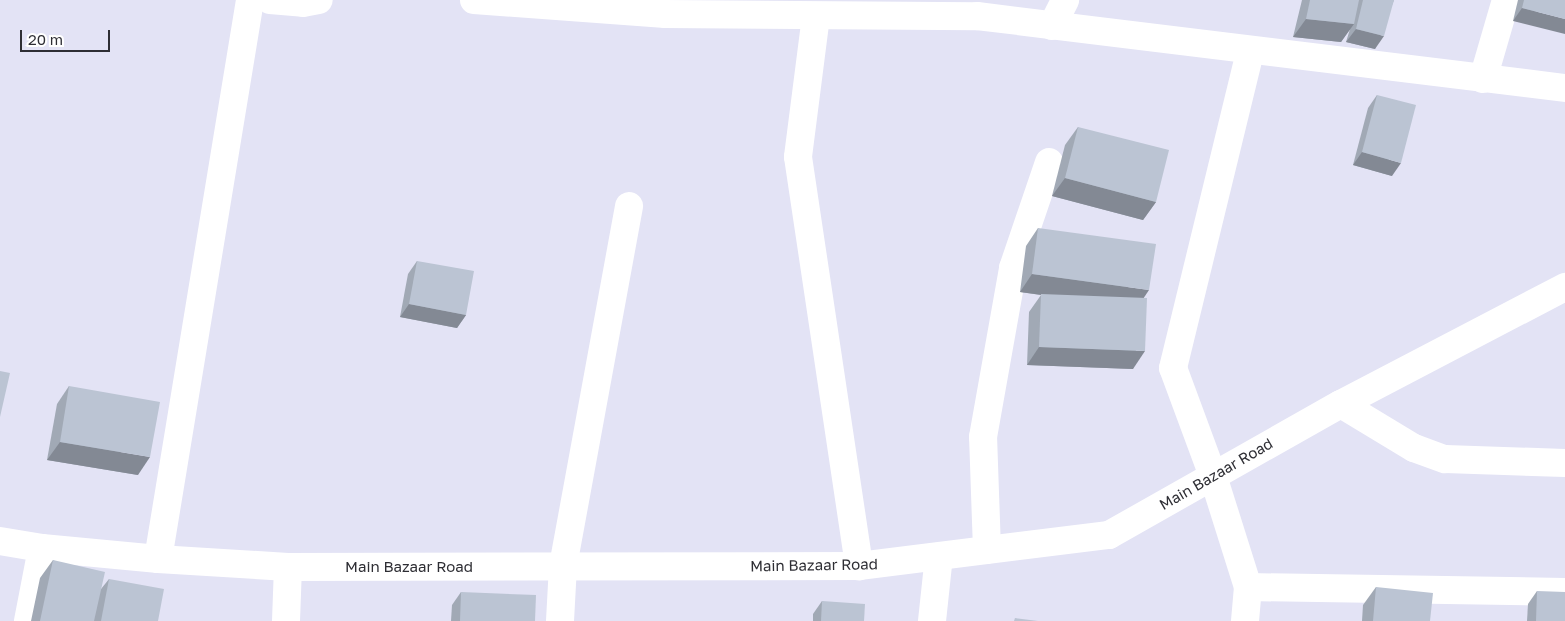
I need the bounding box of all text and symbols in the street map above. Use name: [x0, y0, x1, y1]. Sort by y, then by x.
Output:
scale bar: [22, 20, 112, 52]
text: 20 m: [28, 30, 63, 48]
street label: Main Bazaar Road: [1156, 434, 1276, 514]
street label: Main Bazaar Road: [750, 555, 878, 575]
street label: Main Bazaar Road: [345, 558, 473, 576]

